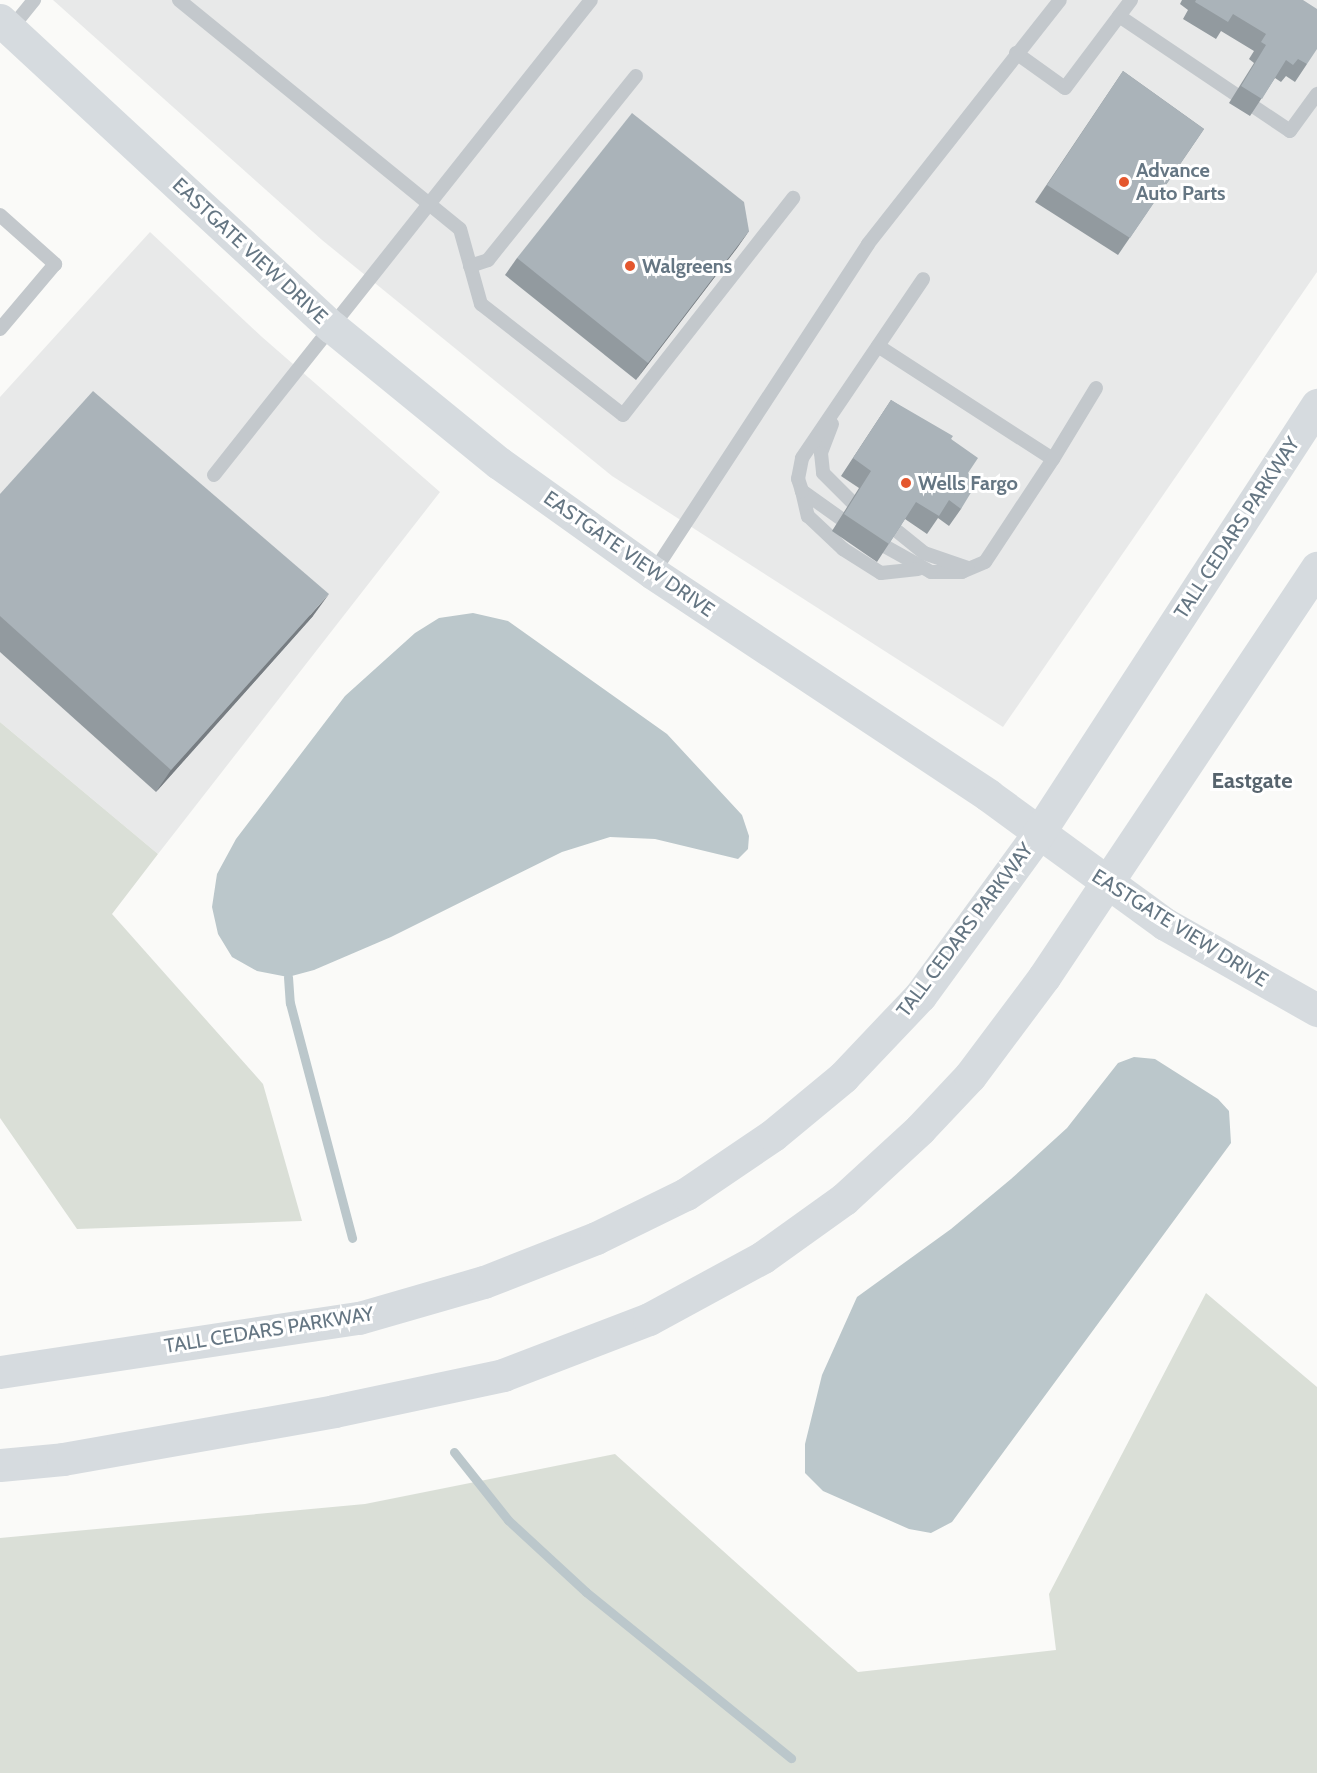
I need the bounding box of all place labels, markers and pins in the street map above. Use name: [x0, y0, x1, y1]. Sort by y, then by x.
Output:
place label: Advance Auto Parts: [1136, 158, 1226, 205]
marker: Advance Auto Parts: [1117, 175, 1131, 189]
place label: Walgreens: [642, 254, 732, 278]
marker: Walgreens: [623, 259, 637, 273]
place label: Wells Fargo: [918, 471, 1018, 495]
marker: Wells Fargo: [899, 476, 913, 490]

